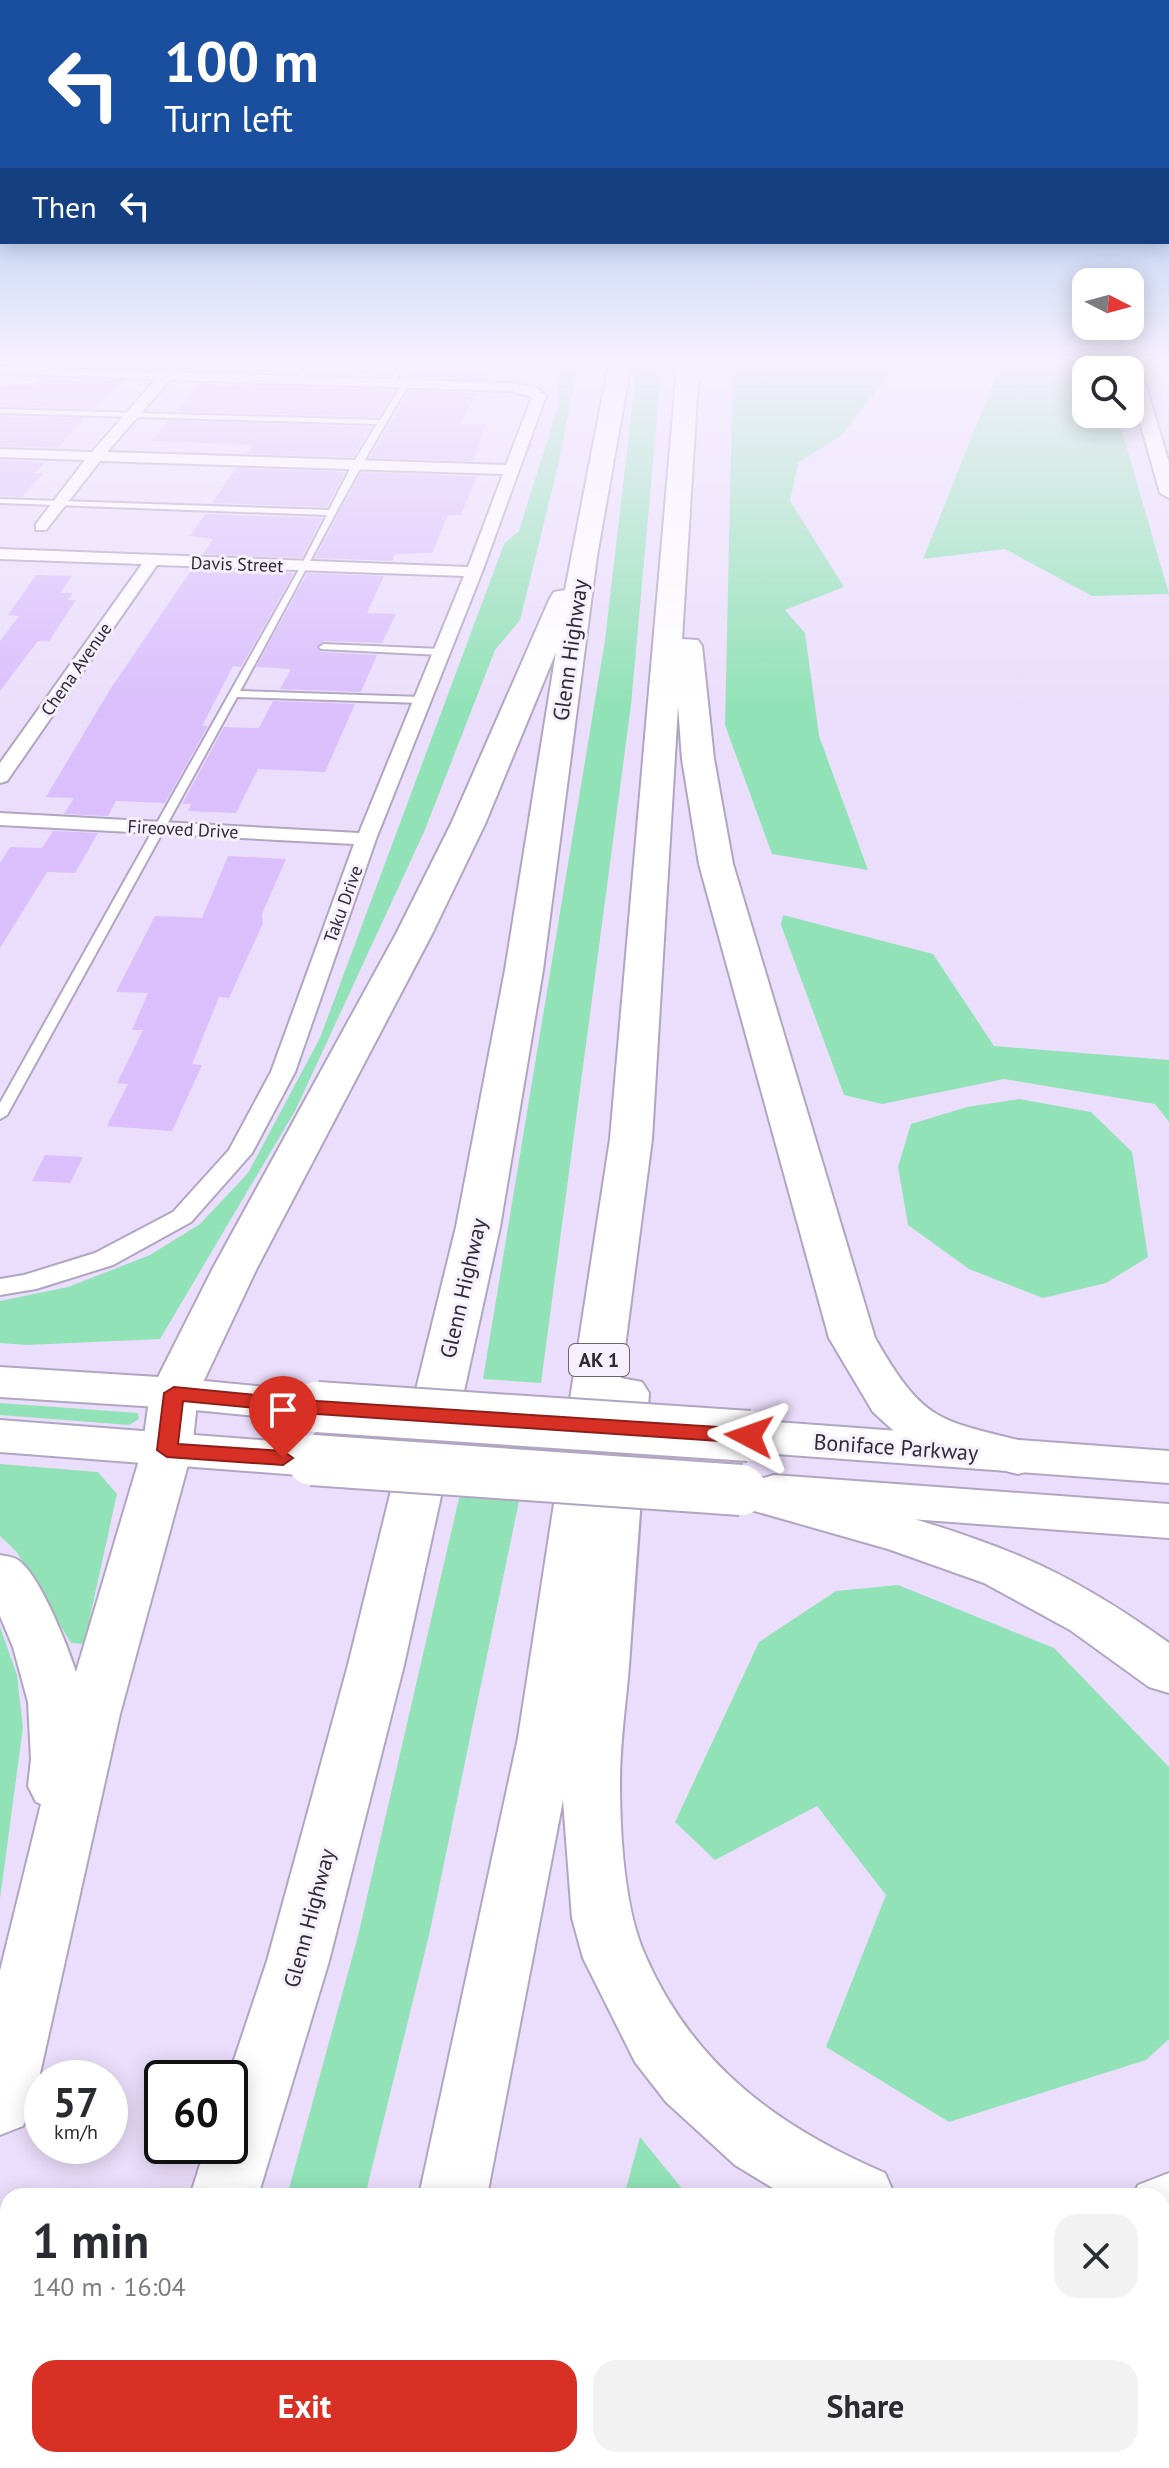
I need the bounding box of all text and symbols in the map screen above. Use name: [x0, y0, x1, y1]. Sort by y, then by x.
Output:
text: 100 m: [164, 25, 319, 97]
icon: left: [32, 32, 136, 136]
text: Turn left: [164, 95, 293, 142]
icon: left: [113, 184, 157, 228]
text: Then: [32, 187, 97, 226]
north arrow: [1072, 268, 1144, 340]
map controls: [1072, 268, 1144, 428]
button: search: [1072, 356, 1144, 428]
street label: Davis Street: [190, 551, 284, 577]
street label: Glenn Highway: [546, 577, 594, 723]
street label: Chena Avenue: [35, 618, 117, 720]
street label: Fireoved Drive: [127, 815, 239, 843]
street label: Taku Drive: [318, 862, 368, 946]
street label: Glenn Highway: [433, 1215, 493, 1361]
road number: AK 1: [569, 1344, 629, 1376]
pin: [249, 1376, 317, 1458]
icon: arrive: [261, 1388, 305, 1432]
position arrow: [707, 1394, 791, 1478]
street label: Boniface Parkway: [813, 1427, 980, 1467]
street label: Glenn Highway: [277, 1845, 341, 1991]
speed limit sign: 60: [144, 2060, 248, 2164]
text: 57: [53, 2076, 99, 2128]
text: km/h: [54, 2119, 98, 2145]
text: 1 min: [32, 2209, 149, 2271]
button: close: [1054, 2214, 1138, 2298]
text: 140 m · 16:04: [32, 2270, 186, 2303]
button: Exit: [32, 2360, 577, 2452]
button: Share: [593, 2360, 1138, 2452]

